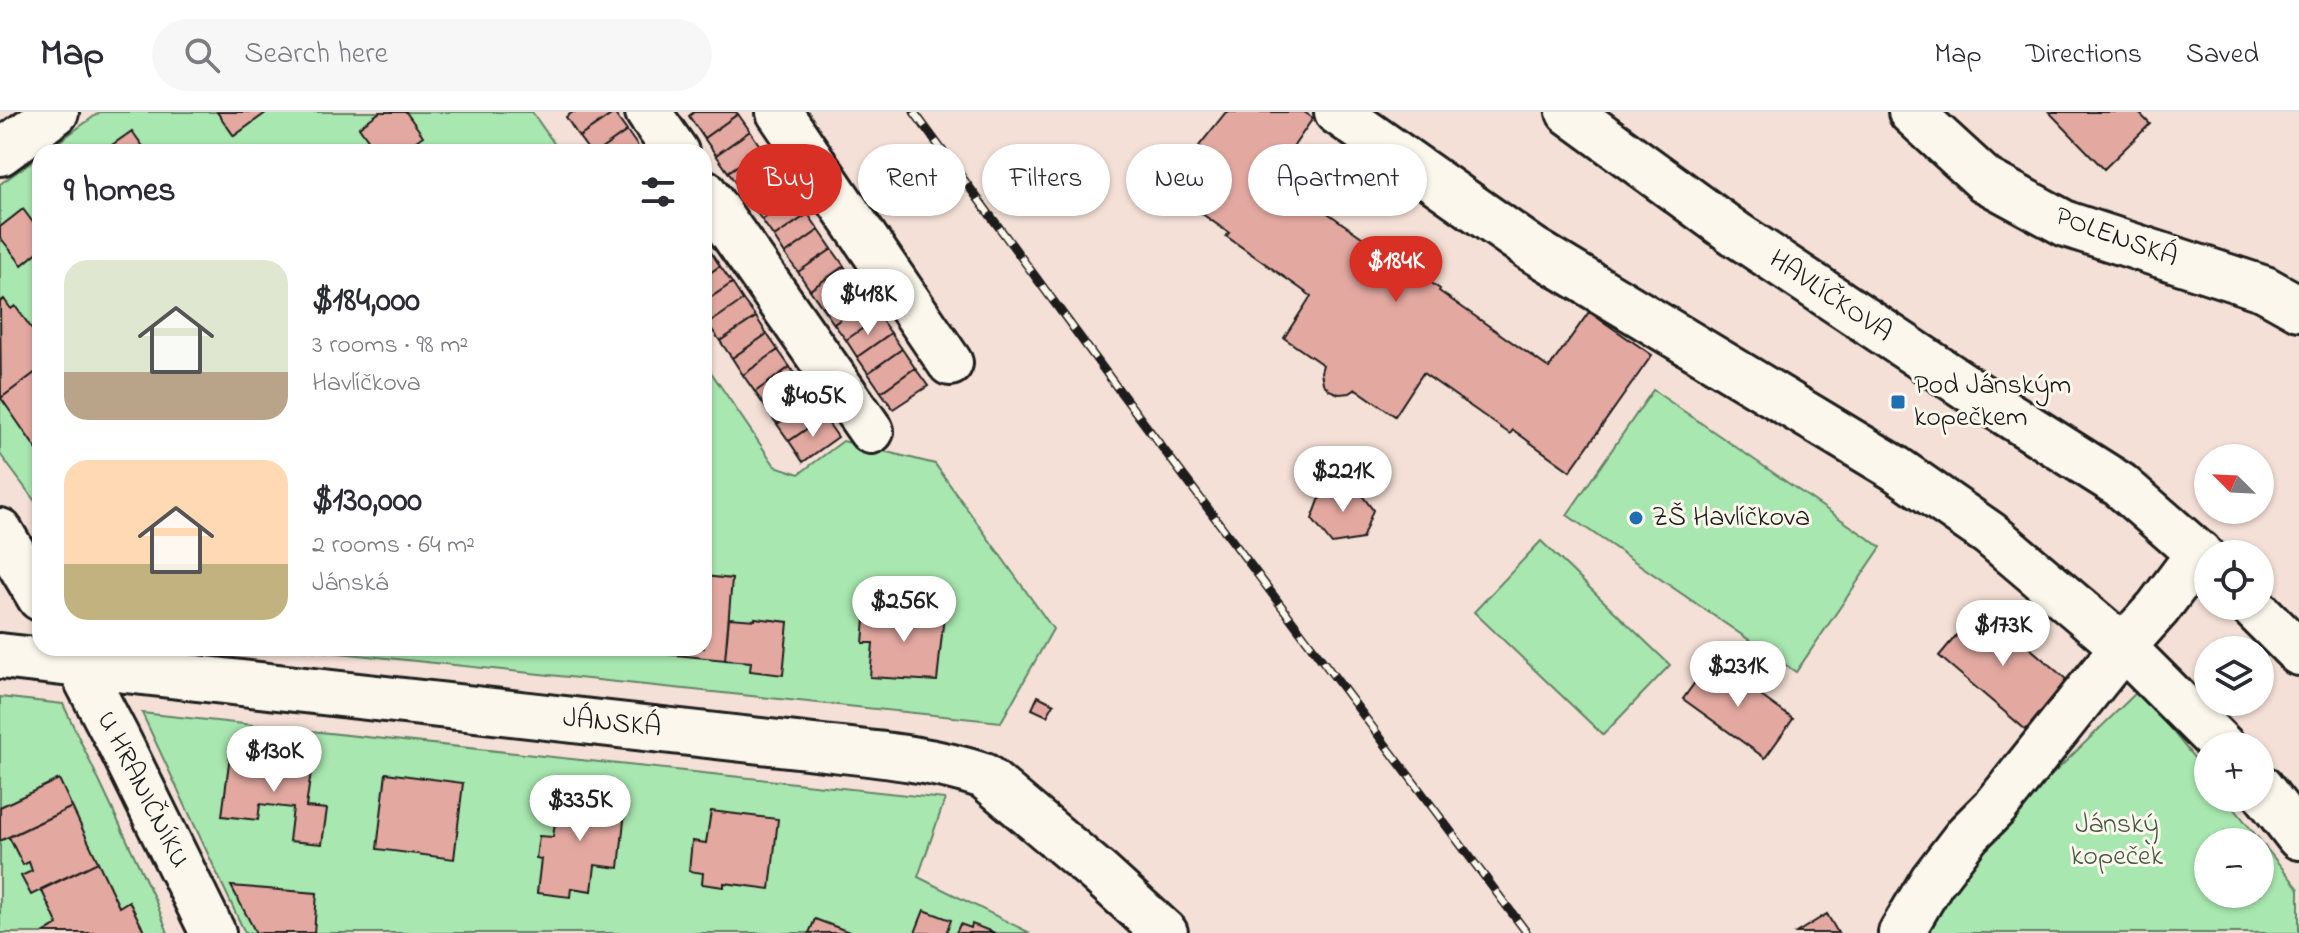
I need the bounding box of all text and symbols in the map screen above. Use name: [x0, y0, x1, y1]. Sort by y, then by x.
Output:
search box: [152, 19, 712, 91]
text: Map: [40, 27, 104, 83]
icon: search: [180, 33, 224, 77]
text: Search here: [244, 33, 388, 77]
text: Map: [1934, 35, 1982, 76]
text: Directions: [2026, 35, 2142, 76]
text: Saved: [2186, 35, 2259, 76]
chip: Buy: [736, 144, 842, 216]
chip: Rent: [858, 144, 966, 216]
chip: Filters: [982, 144, 1110, 216]
chip: New: [1126, 144, 1232, 216]
chip: Apartment: [1248, 144, 1427, 216]
text: 9 homes: [64, 167, 176, 217]
icon: filters: [636, 170, 680, 214]
street label: POLENSKÁ: [2049, 197, 2183, 279]
pin: $184K: [1340, 236, 1452, 304]
street label: HAVLÍČKOVA: [1760, 240, 1900, 354]
text: $184K: [1367, 243, 1425, 281]
pin: $418K: [812, 269, 924, 337]
text: $418K: [839, 276, 897, 314]
text: $184,000: [312, 277, 420, 327]
icon: home: [128, 292, 224, 388]
text: 3 rooms · 98 m²: [312, 327, 468, 365]
text: Havlíčkova: [312, 365, 421, 403]
place label: Pod Jánským kopečkem: [1914, 366, 2071, 439]
pin: $405K: [757, 371, 869, 439]
text: $405K: [780, 378, 846, 416]
marker: Pod Jánským kopečkem: [1889, 393, 1907, 411]
north arrow: [2194, 444, 2274, 524]
map controls: [2194, 444, 2274, 908]
pin: $221K: [1287, 446, 1399, 514]
text: $221K: [1312, 453, 1374, 491]
text: $130,000: [312, 477, 422, 527]
icon: home: [128, 492, 224, 588]
place label: ZŠ Havlíčkova: [1652, 498, 1810, 539]
marker: ZŠ Havlíčkova: [1627, 509, 1645, 527]
text: 2 rooms · 64 m²: [312, 527, 475, 565]
button: locate: [2194, 540, 2274, 620]
text: Jánská: [312, 565, 388, 603]
pin: $256K: [848, 576, 960, 644]
text: $256K: [870, 583, 938, 621]
pin: $173K: [1947, 600, 2059, 668]
text: $173K: [1974, 607, 2032, 645]
button: layers: [2194, 636, 2274, 716]
pin: $231K: [1682, 641, 1794, 709]
text: $231K: [1708, 648, 1768, 686]
street label: JÁNSKÁ: [561, 698, 663, 750]
street label: U HRANIČNÍKU: [85, 704, 199, 876]
pin: $130K: [218, 726, 330, 794]
button: +: [2194, 732, 2274, 812]
text: $130K: [245, 733, 303, 771]
pin: $335K: [524, 775, 636, 843]
text: $335K: [548, 782, 612, 820]
park label: Jánský kopeček: [2071, 805, 2164, 878]
button: −: [2194, 828, 2274, 908]

